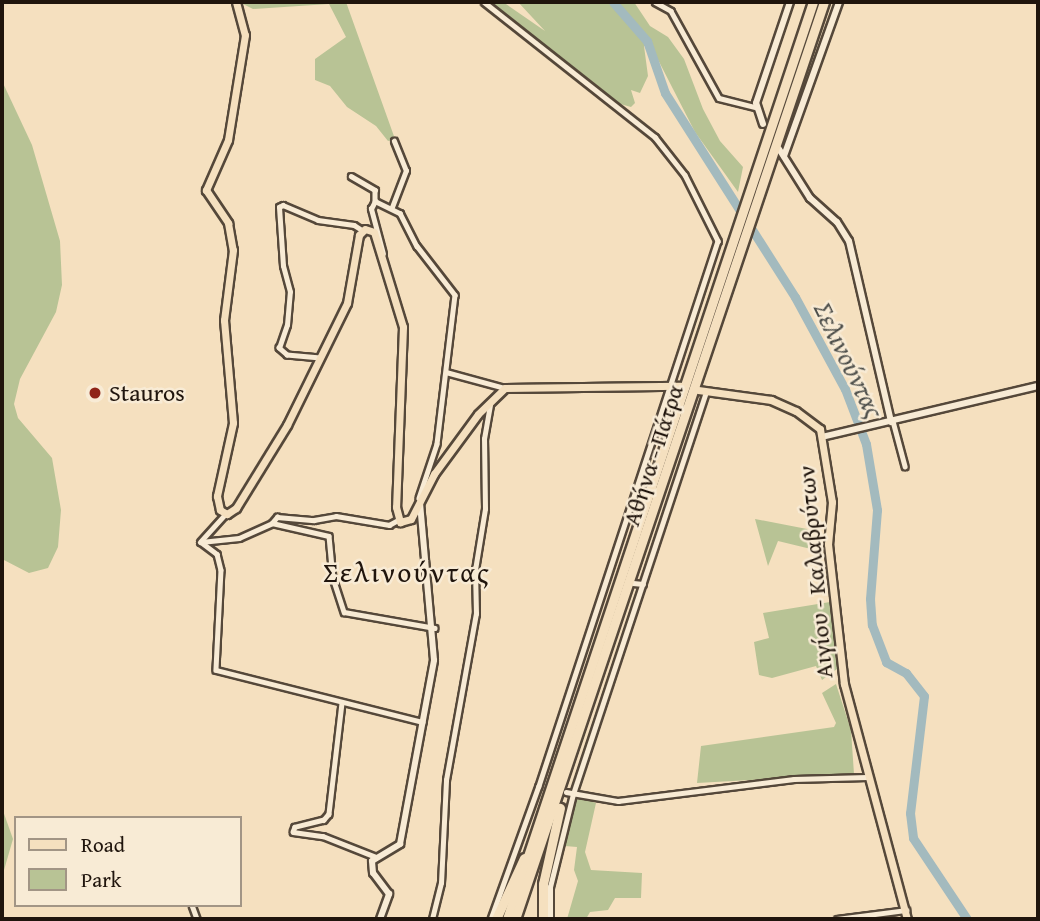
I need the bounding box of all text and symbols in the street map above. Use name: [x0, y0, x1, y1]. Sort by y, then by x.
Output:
water label: Σελινούντας: [807, 297, 891, 423]
place label: Stauros: [109, 379, 185, 407]
street label: Αθήνα - Πάτρα: [617, 381, 689, 529]
marker: Stauros: [87, 385, 103, 401]
street label: Αιγίου - Καλαβρύτων: [791, 464, 839, 680]
district label: Σελινούντας: [324, 555, 490, 589]
legend: [14, 816, 242, 907]
text: Road: [81, 829, 125, 860]
text: Park: [81, 864, 122, 895]

